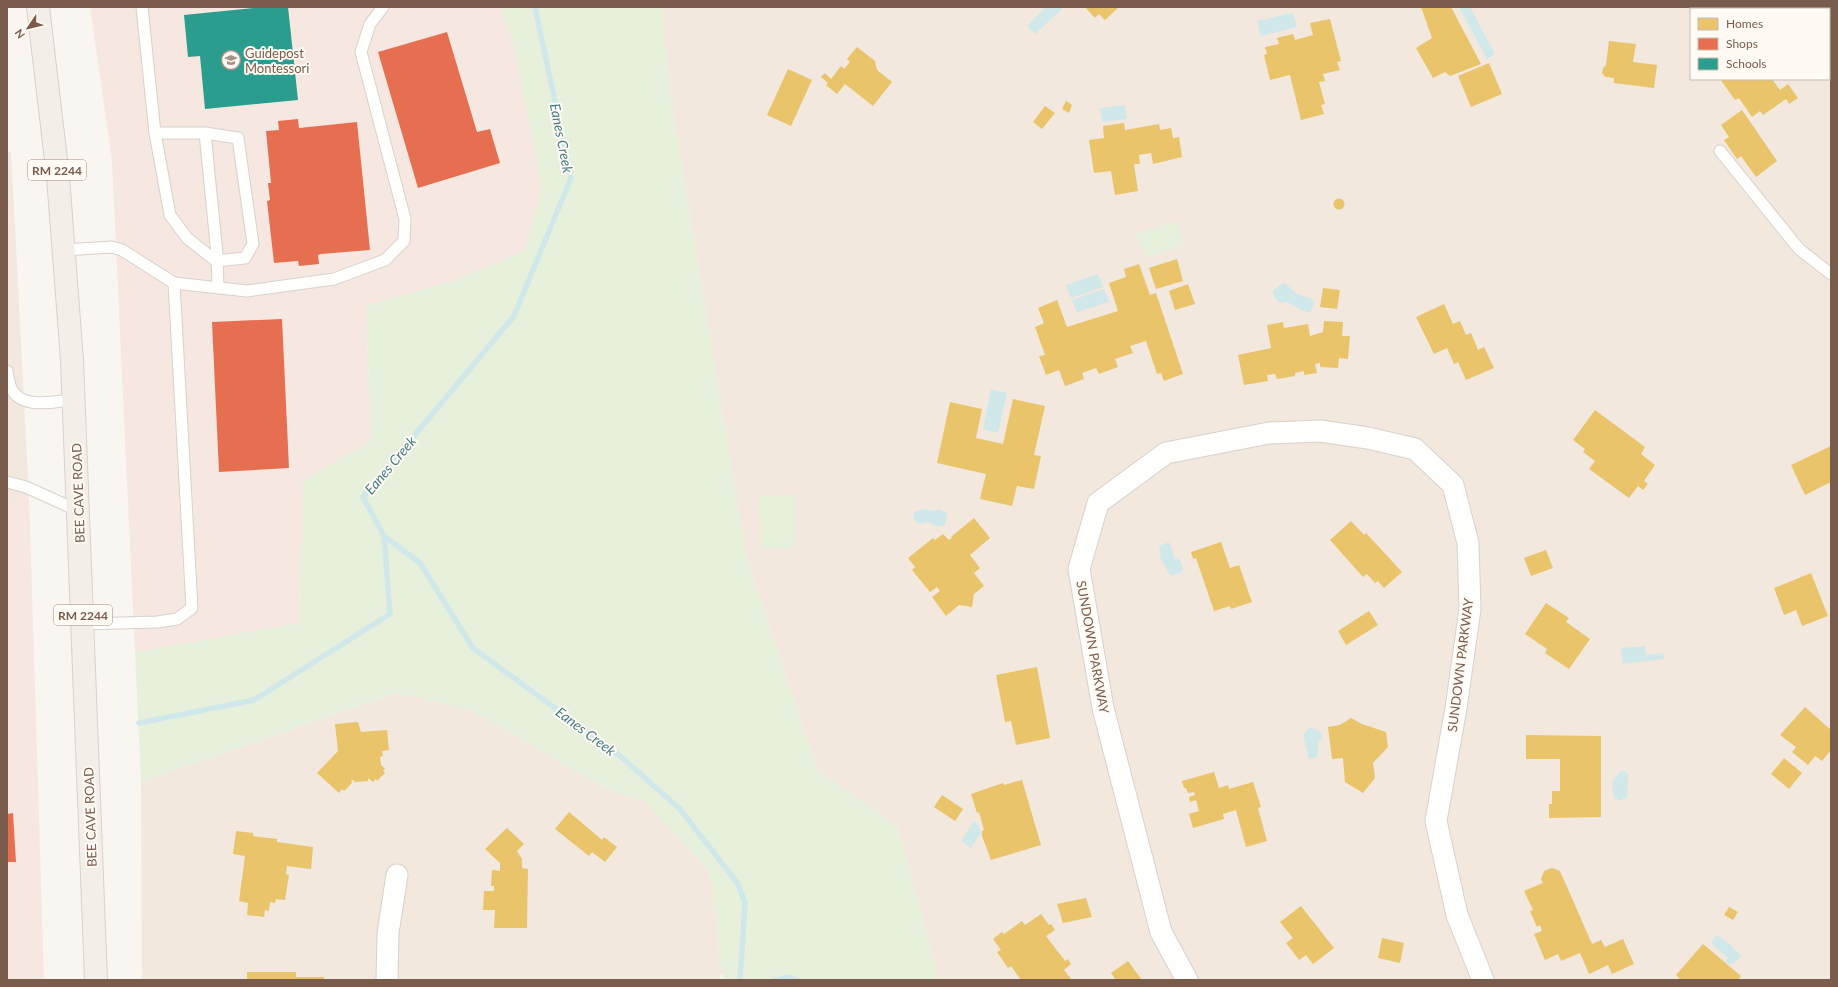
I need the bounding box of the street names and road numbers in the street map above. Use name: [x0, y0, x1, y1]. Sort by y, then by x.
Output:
road number: RM 2244: [28, 160, 86, 180]
street label: BEE CAVE ROAD: [68, 443, 88, 543]
street label: SUNDOWN PARKWAY: [1073, 579, 1113, 716]
street label: SUNDOWN PARKWAY: [1444, 596, 1476, 733]
road number: RM 2244: [54, 605, 112, 625]
street label: BEE CAVE ROAD: [80, 767, 100, 867]

